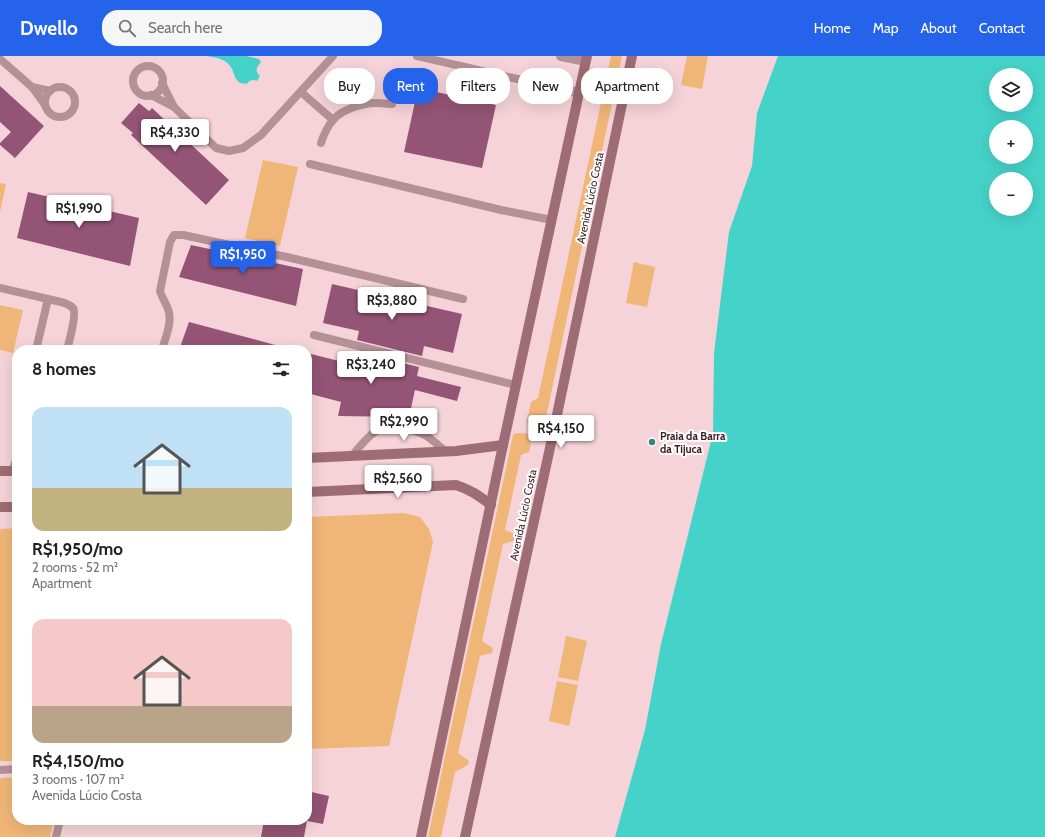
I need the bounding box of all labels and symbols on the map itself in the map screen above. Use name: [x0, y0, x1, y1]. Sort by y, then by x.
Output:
pin: R$4,330: [138, 119, 212, 153]
street label: Avenida Lúcio Costa: [573, 150, 607, 245]
pin: R$1,990: [42, 195, 116, 229]
pin: R$1,950: [206, 241, 280, 275]
pin: R$3,880: [355, 287, 429, 321]
pin: R$3,240: [334, 351, 408, 385]
pin: R$2,990: [367, 408, 441, 442]
pin: R$4,150: [524, 415, 598, 449]
place label: Praia da Barra da Tijuca: [660, 429, 726, 456]
marker: Praia da Barra da Tijuca: [647, 437, 657, 447]
pin: R$2,560: [361, 465, 435, 499]
street label: Avenida Lúcio Costa: [506, 467, 540, 562]

